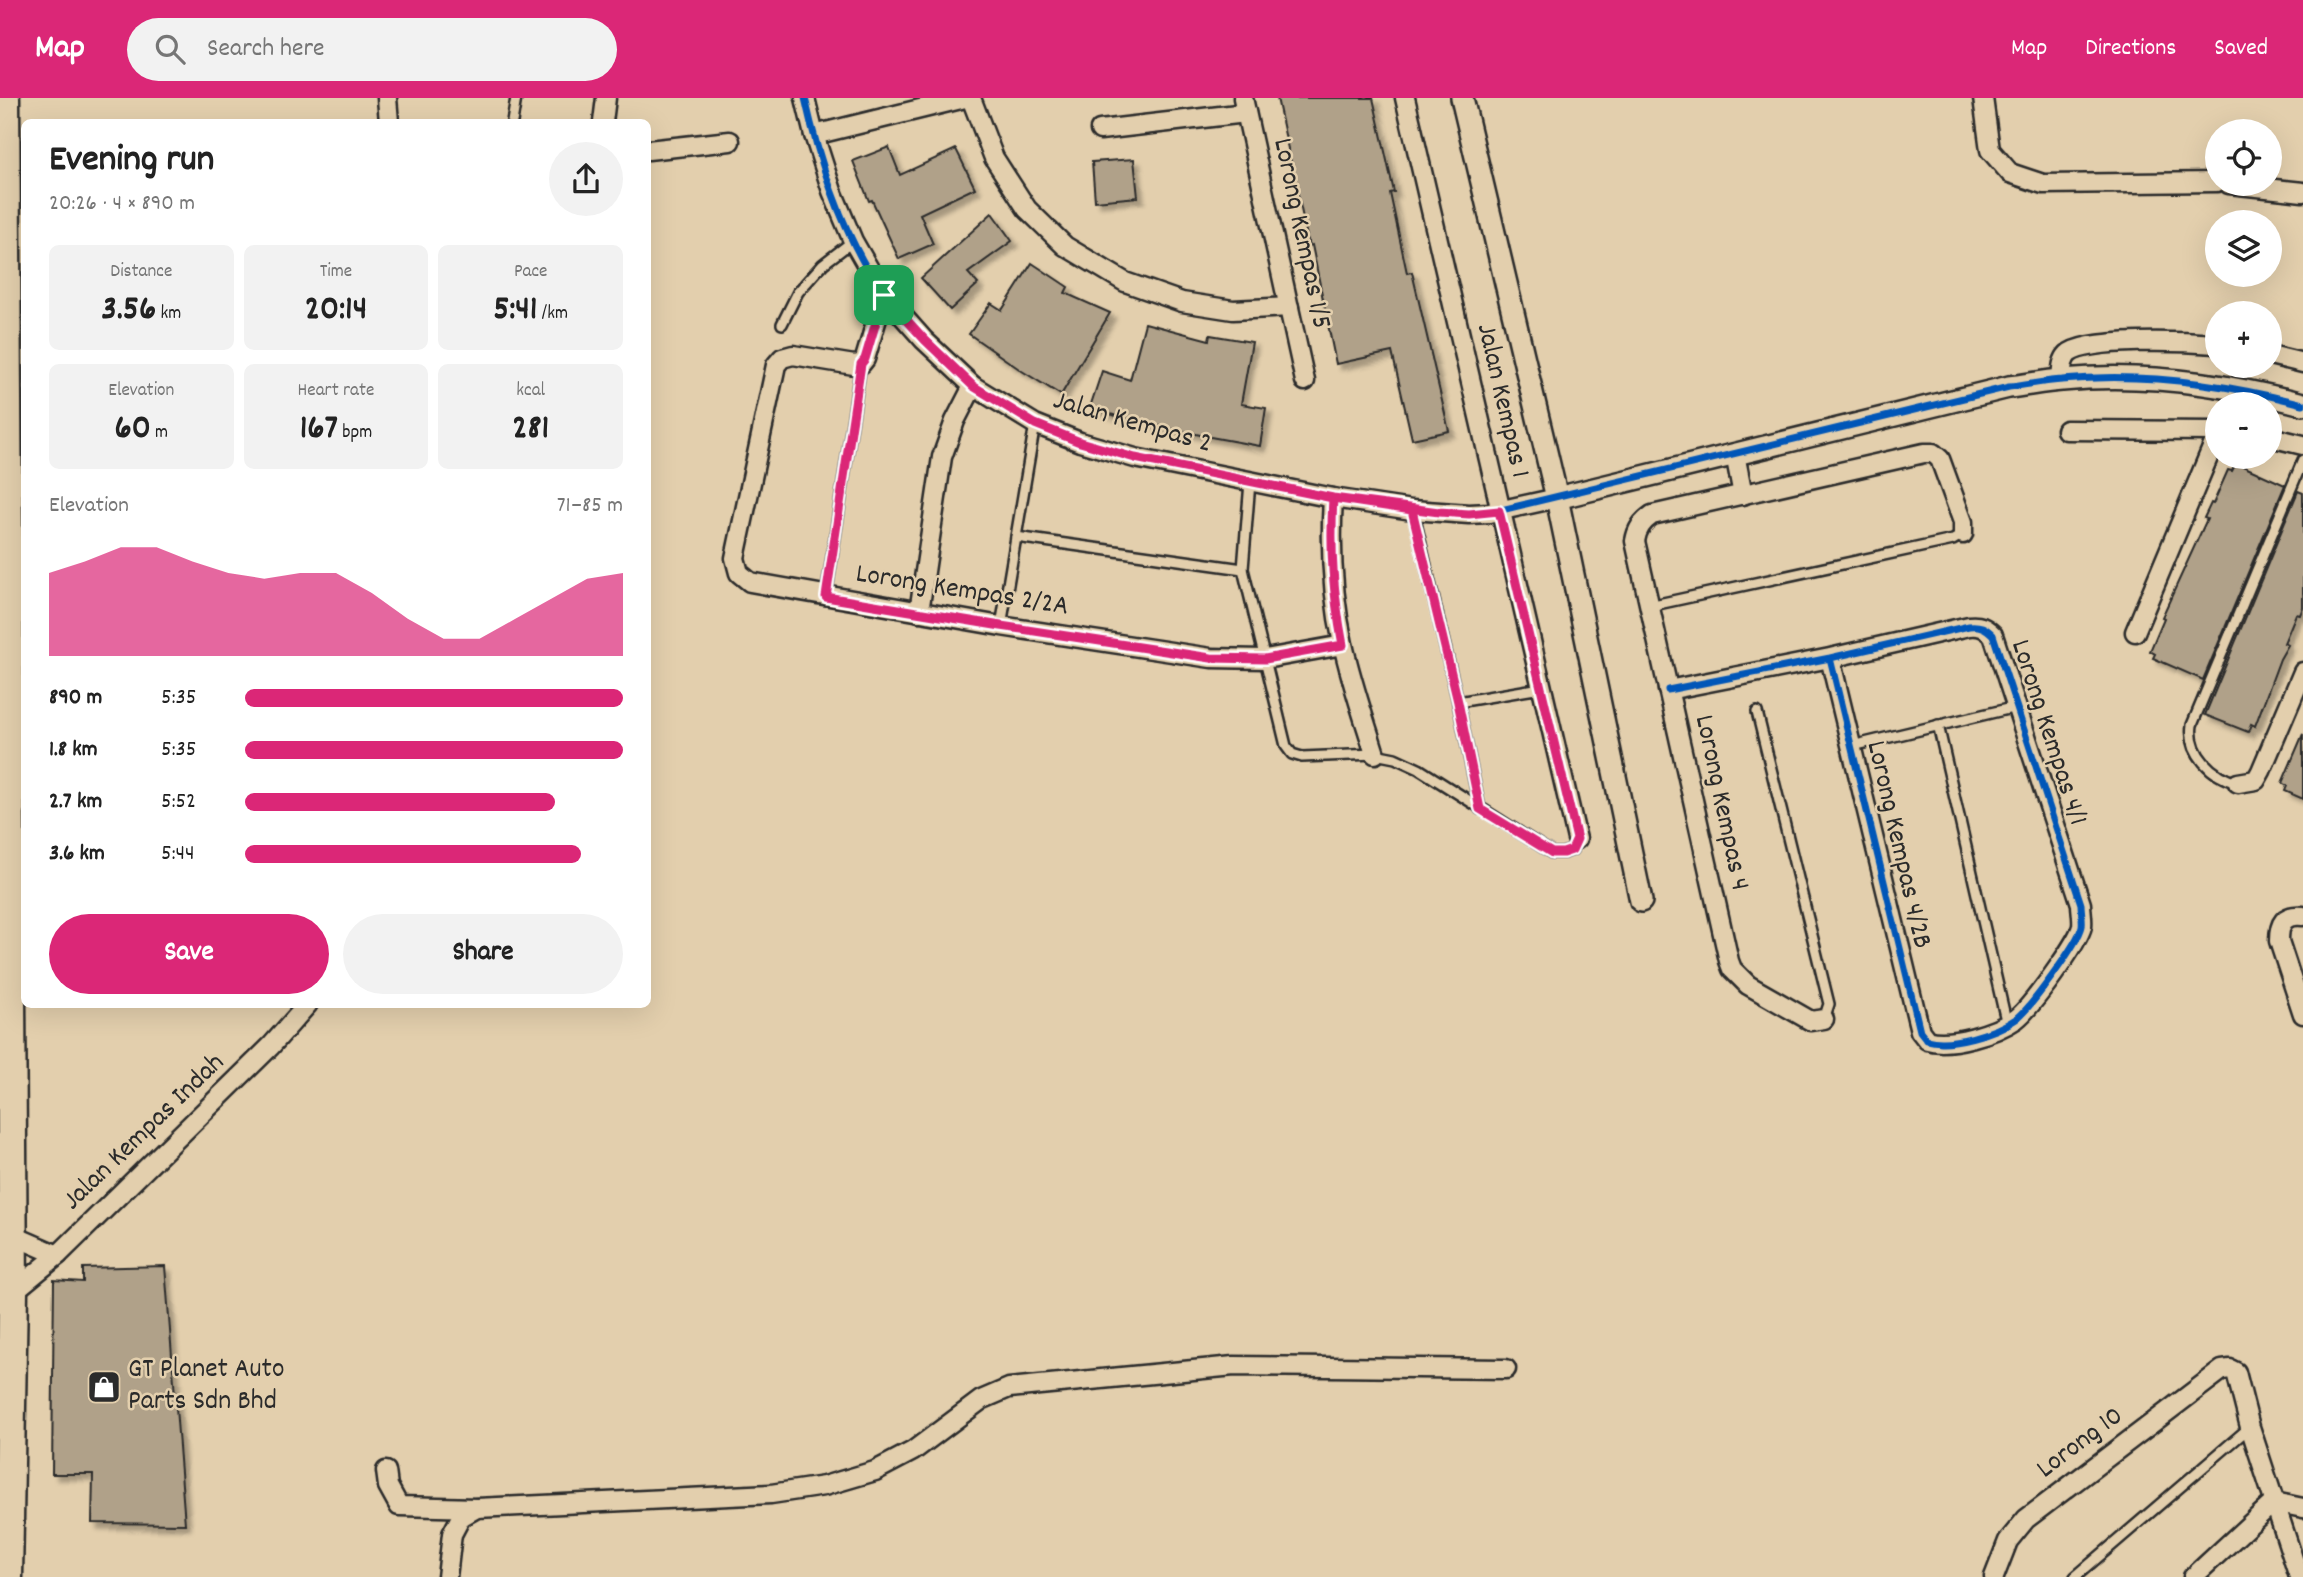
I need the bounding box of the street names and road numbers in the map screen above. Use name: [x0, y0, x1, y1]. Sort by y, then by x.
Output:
street label: Lorong Kempas 1/5: [1260, 135, 1340, 333]
street label: Jalan Kempas 1: [1464, 320, 1538, 482]
street label: Jalan Kempas 2: [1048, 382, 1216, 466]
street label: Lorong Kempas 2/2A: [853, 555, 1071, 629]
street label: Lorong Kempas 4/1: [1998, 635, 2096, 831]
street label: Lorong Kempas 4: [1682, 711, 1758, 895]
street label: Lorong Kempas 4/2B: [1854, 737, 1940, 953]
street label: Jalan Kempas Indah: [55, 1045, 235, 1221]
street label: Lorong 10: [2029, 1398, 2133, 1490]

